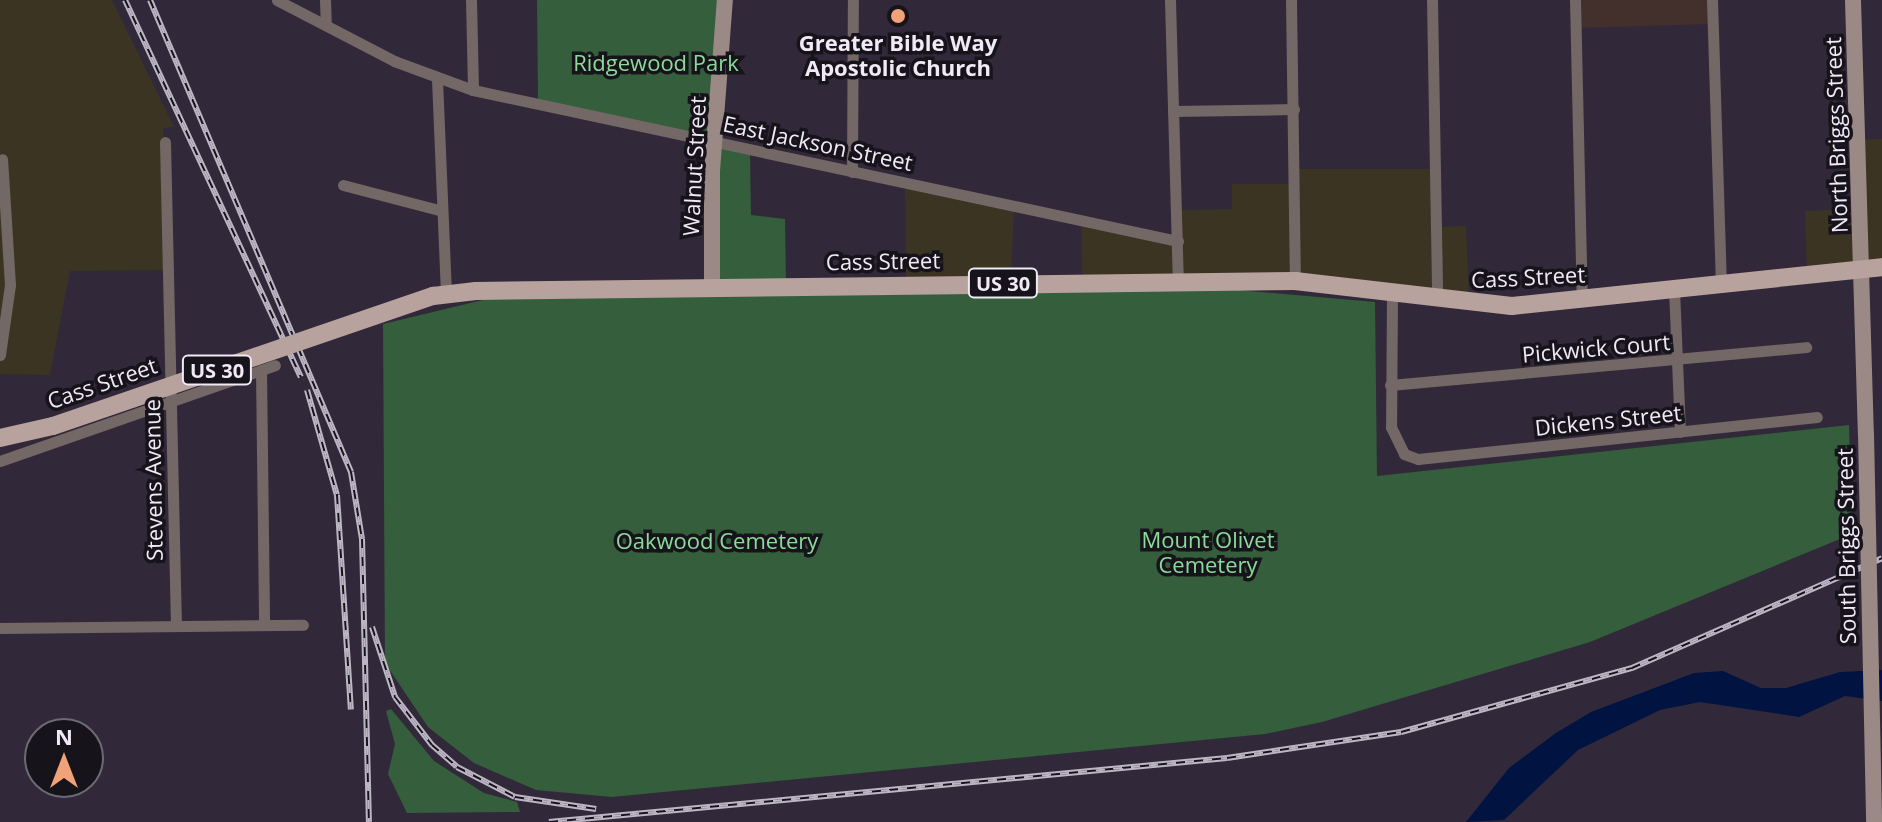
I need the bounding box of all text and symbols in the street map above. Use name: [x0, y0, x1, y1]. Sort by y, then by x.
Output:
marker: Greater Bible Way Apostolic Church: [889, 7, 907, 25]
place label: Greater Bible Way Apostolic Church: [799, 29, 997, 80]
street label: North Briggs Street: [1819, 37, 1853, 233]
park label: Ridgewood Park: [573, 50, 739, 76]
street label: Walnut Street: [677, 95, 711, 237]
street label: East Jackson Street: [721, 110, 915, 176]
street label: Cass Street: [826, 247, 940, 275]
street label: Cass Street: [1470, 261, 1586, 293]
road number: US 30: [967, 267, 1039, 299]
street label: Pickwick Court: [1521, 328, 1671, 368]
street label: Cass Street: [44, 352, 160, 414]
road number: US 30: [181, 354, 253, 386]
street label: Stevens Avenue: [138, 399, 168, 561]
street label: Dickens Street: [1533, 399, 1683, 441]
street label: South Briggs Street: [1831, 448, 1861, 644]
park label: Mount Olivet Cemetery: [1142, 526, 1274, 578]
park label: Oakwood Cemetery: [616, 528, 818, 554]
north arrow: [24, 718, 104, 798]
text: N: [55, 721, 73, 751]

